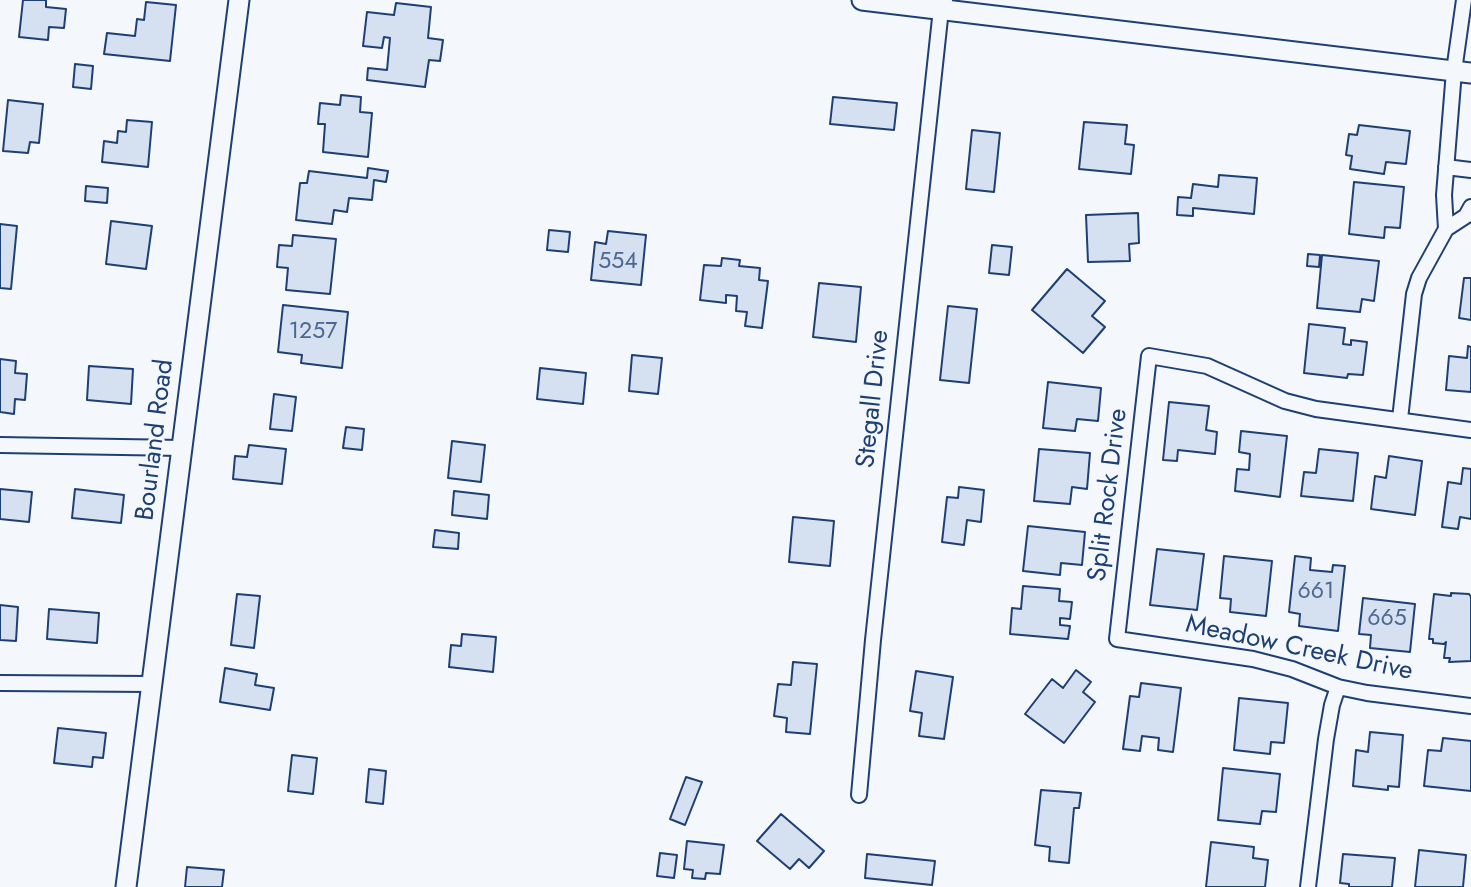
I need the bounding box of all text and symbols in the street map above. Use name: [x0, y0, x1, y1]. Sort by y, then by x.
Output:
house number: 554: [598, 248, 638, 276]
house number: 1257: [289, 318, 337, 346]
street label: Stegall Drive: [851, 328, 897, 470]
street label: Bourland Road: [131, 358, 181, 522]
street label: Split Rock Drive: [1083, 407, 1135, 583]
house number: 661: [1298, 578, 1334, 606]
house number: 665: [1367, 605, 1407, 633]
street label: Meadow Creek Drive: [1183, 610, 1415, 688]

